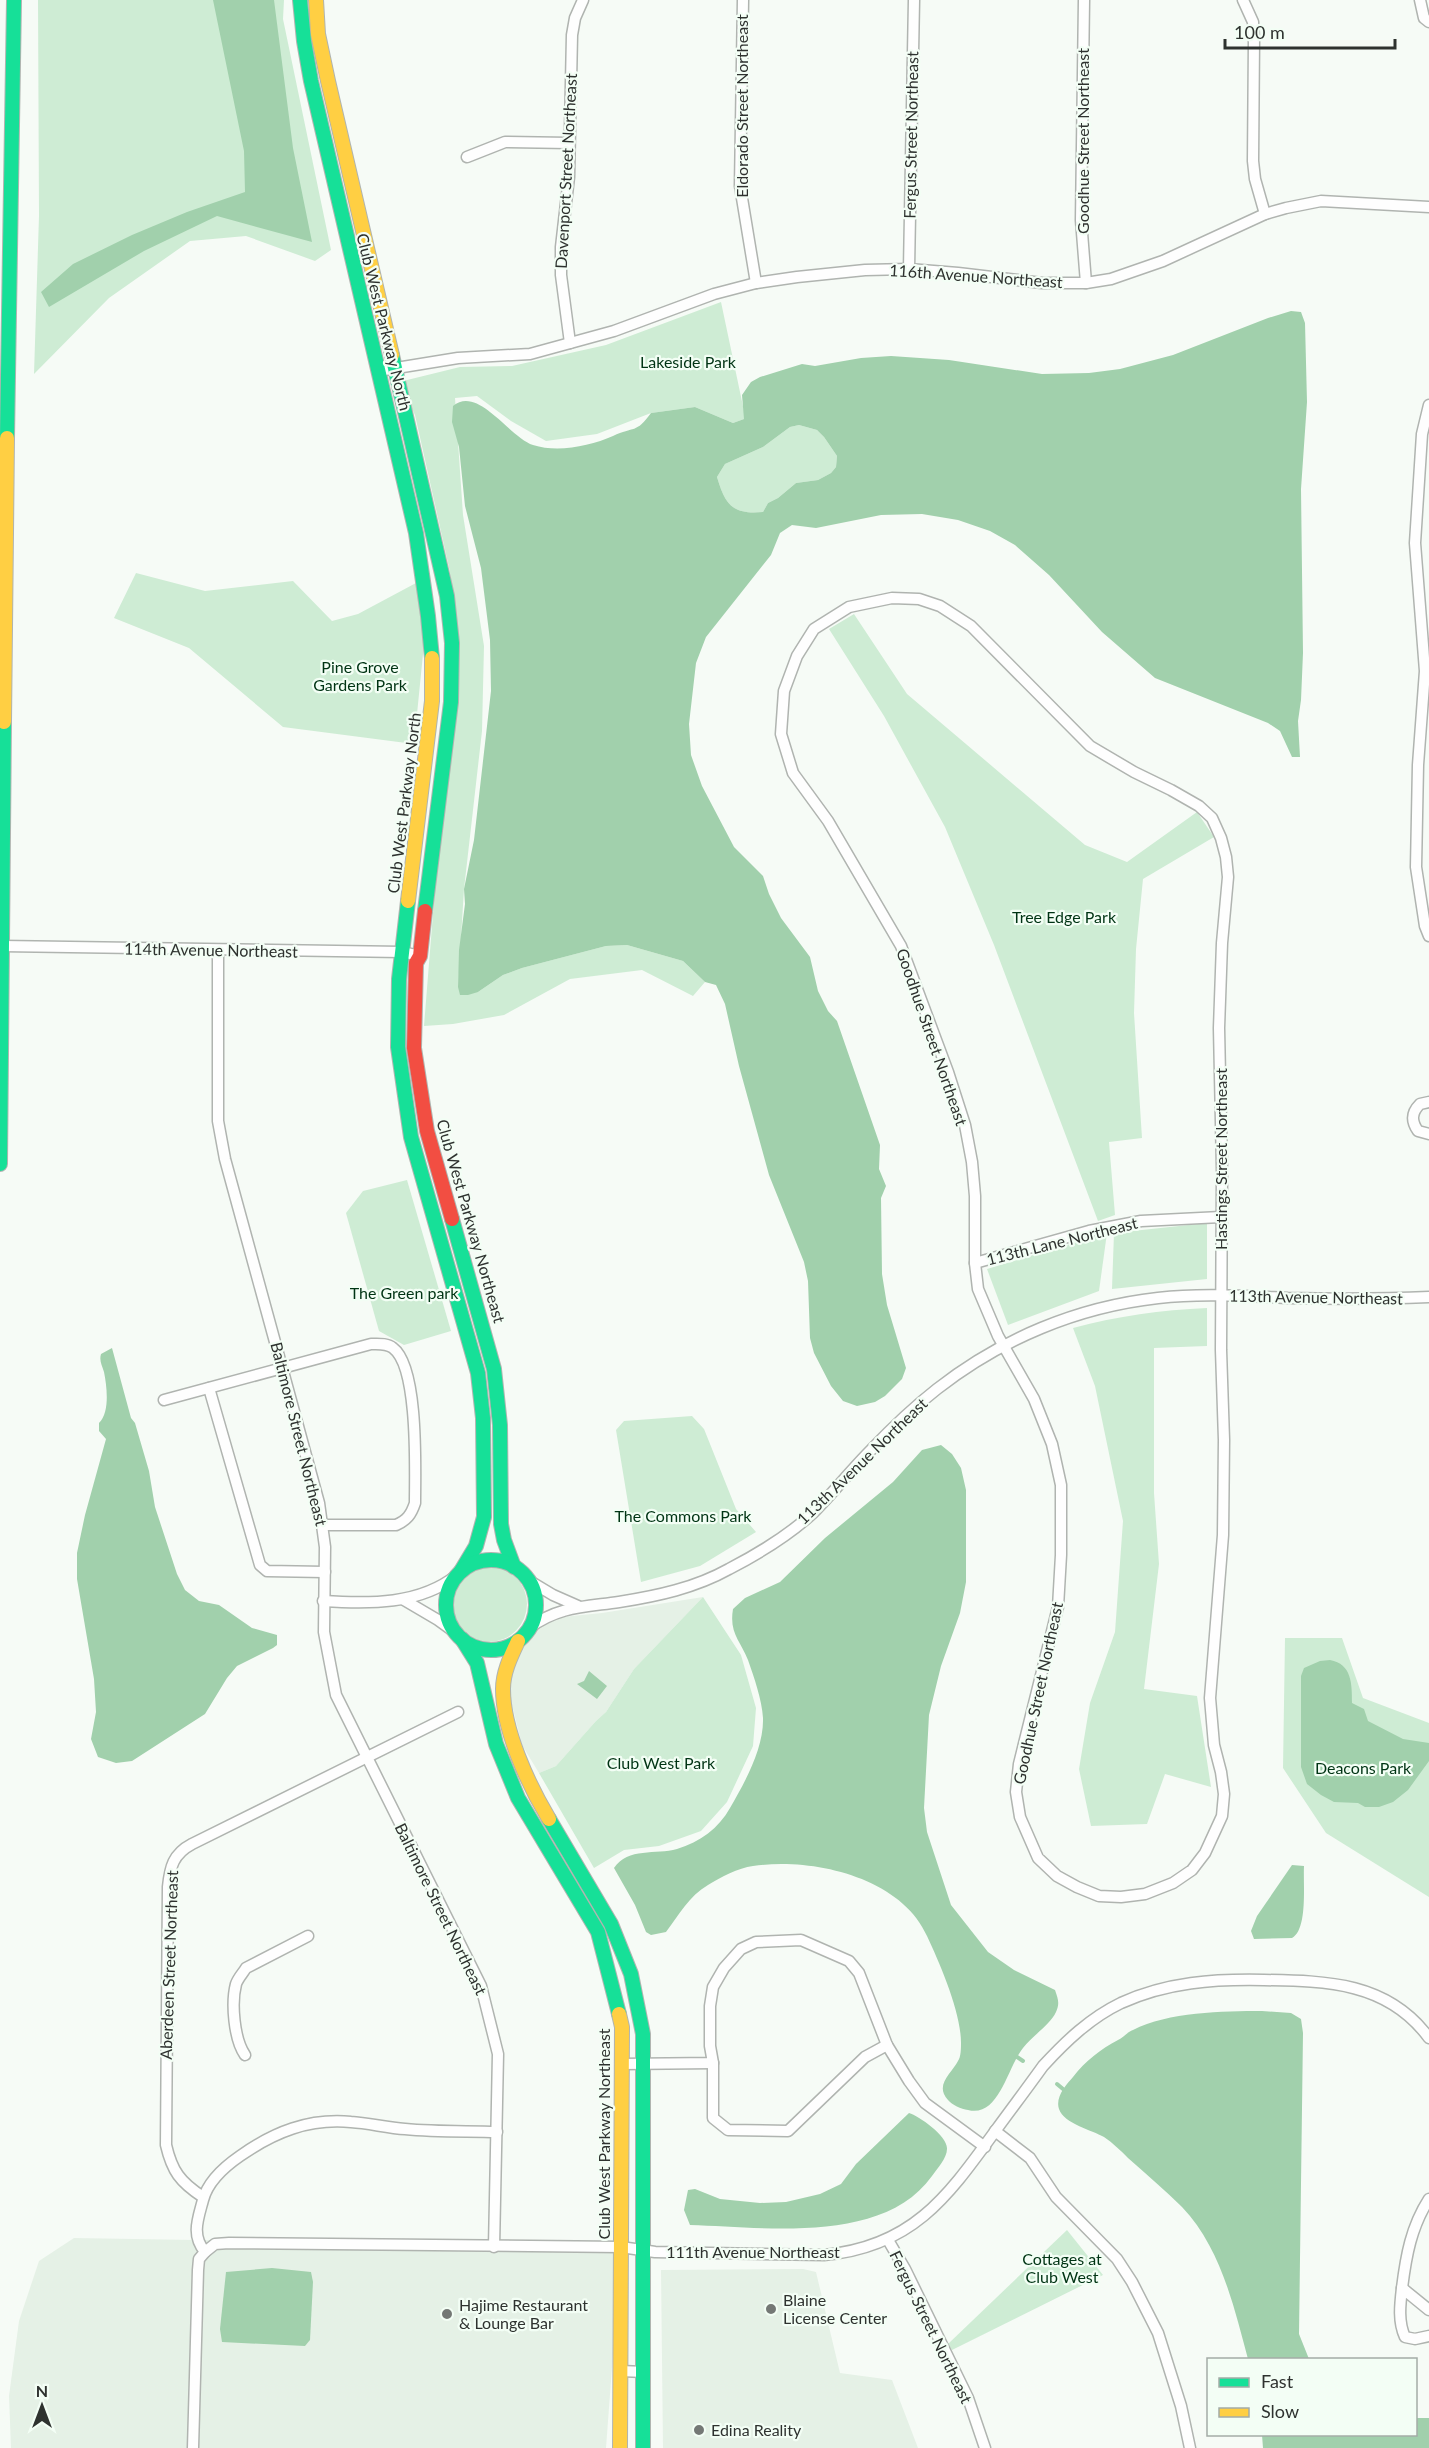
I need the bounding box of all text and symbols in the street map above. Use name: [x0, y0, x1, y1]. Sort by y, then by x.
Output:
scale bar: [1225, 12, 1394, 50]
street label: Eldorado Street Northeast: [732, 14, 751, 198]
text: 100 m: [1234, 21, 1285, 43]
street label: Goodhue Street Northeast: [1073, 48, 1092, 234]
street label: Fergus Street Northeast: [900, 51, 921, 219]
street label: Davenport Street Northeast: [551, 73, 580, 269]
street label: Club West Parkway North: [353, 231, 416, 413]
street label: 116th Avenue Northeast: [889, 260, 1064, 291]
park label: Lakeside Park: [640, 352, 737, 371]
park label: Pine Grove Gardens Park: [313, 657, 408, 694]
street label: Club West Parkway North: [383, 711, 424, 894]
park label: Tree Edge Park: [1012, 907, 1117, 926]
street label: 114th Avenue Northeast: [124, 938, 298, 961]
street label: Goodhue Street Northeast: [893, 946, 972, 1128]
street label: Hastings Street Northeast: [1211, 1068, 1230, 1250]
street label: Club West Parkway Northeast: [433, 1117, 510, 1325]
street label: 113th Lane Northeast: [984, 1213, 1140, 1268]
park label: The Green park: [350, 1283, 459, 1302]
street label: 113th Avenue Northeast: [1229, 1285, 1403, 1308]
street label: Baltimore Street Northeast: [267, 1340, 332, 1528]
street label: 113th Avenue Northeast: [793, 1393, 931, 1528]
park label: The Commons Park: [615, 1506, 752, 1525]
street label: Goodhue Street Northeast: [1009, 1600, 1066, 1786]
park label: Club West Park: [607, 1753, 716, 1772]
park label: Deacons Park: [1315, 1758, 1412, 1777]
street label: Baltimore Street Northeast: [392, 1820, 492, 1998]
street label: Aberdeen Street Northeast: [156, 1870, 181, 2060]
street label: Club West Parkway Northeast: [594, 2028, 613, 2240]
street label: 111th Avenue Northeast: [666, 2242, 840, 2261]
street label: Fergus Street Northeast: [886, 2247, 977, 2406]
park label: Cottages at Club West: [1022, 2249, 1102, 2286]
place label: Blaine License Center: [783, 2290, 887, 2327]
place label: Hajime Restaurant & Lounge Bar: [459, 2295, 588, 2332]
marker: Blaine License Center: [764, 2302, 778, 2316]
marker: Hajime Restaurant & Lounge Bar: [440, 2307, 454, 2321]
legend: [1207, 2358, 1417, 2436]
text: Fast: [1261, 2370, 1294, 2392]
north arrow: [12, 2376, 72, 2436]
text: N: [36, 2381, 48, 2400]
text: Slow: [1261, 2400, 1299, 2422]
place label: Edina Reality: [711, 2420, 802, 2439]
marker: Edina Reality: [692, 2423, 706, 2437]

